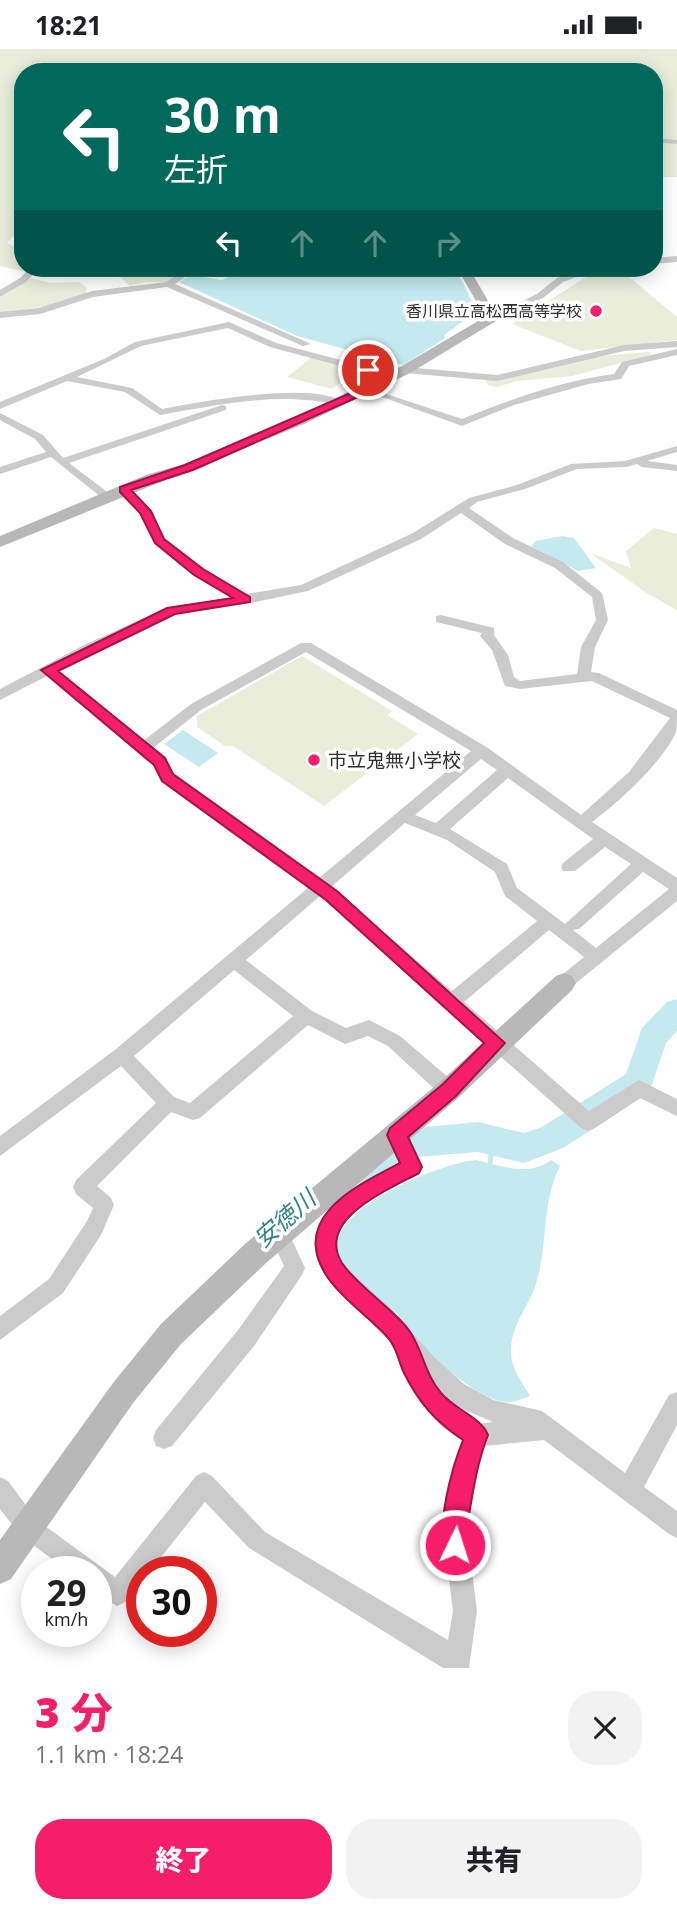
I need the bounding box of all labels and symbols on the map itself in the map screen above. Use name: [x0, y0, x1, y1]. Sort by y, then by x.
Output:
place label: 香川県立高松西高等学校: [406, 300, 582, 322]
marker: 香川県立高松西高等学校: [588, 303, 604, 319]
pin: [338, 340, 398, 400]
place label: 市立鬼無小学校: [328, 747, 461, 773]
marker: 市立鬼無小学校: [306, 752, 322, 768]
water label: 安徳川: [246, 1180, 324, 1254]
position arrow: [418, 1508, 492, 1582]
speed limit sign: 30: [126, 1556, 217, 1647]

